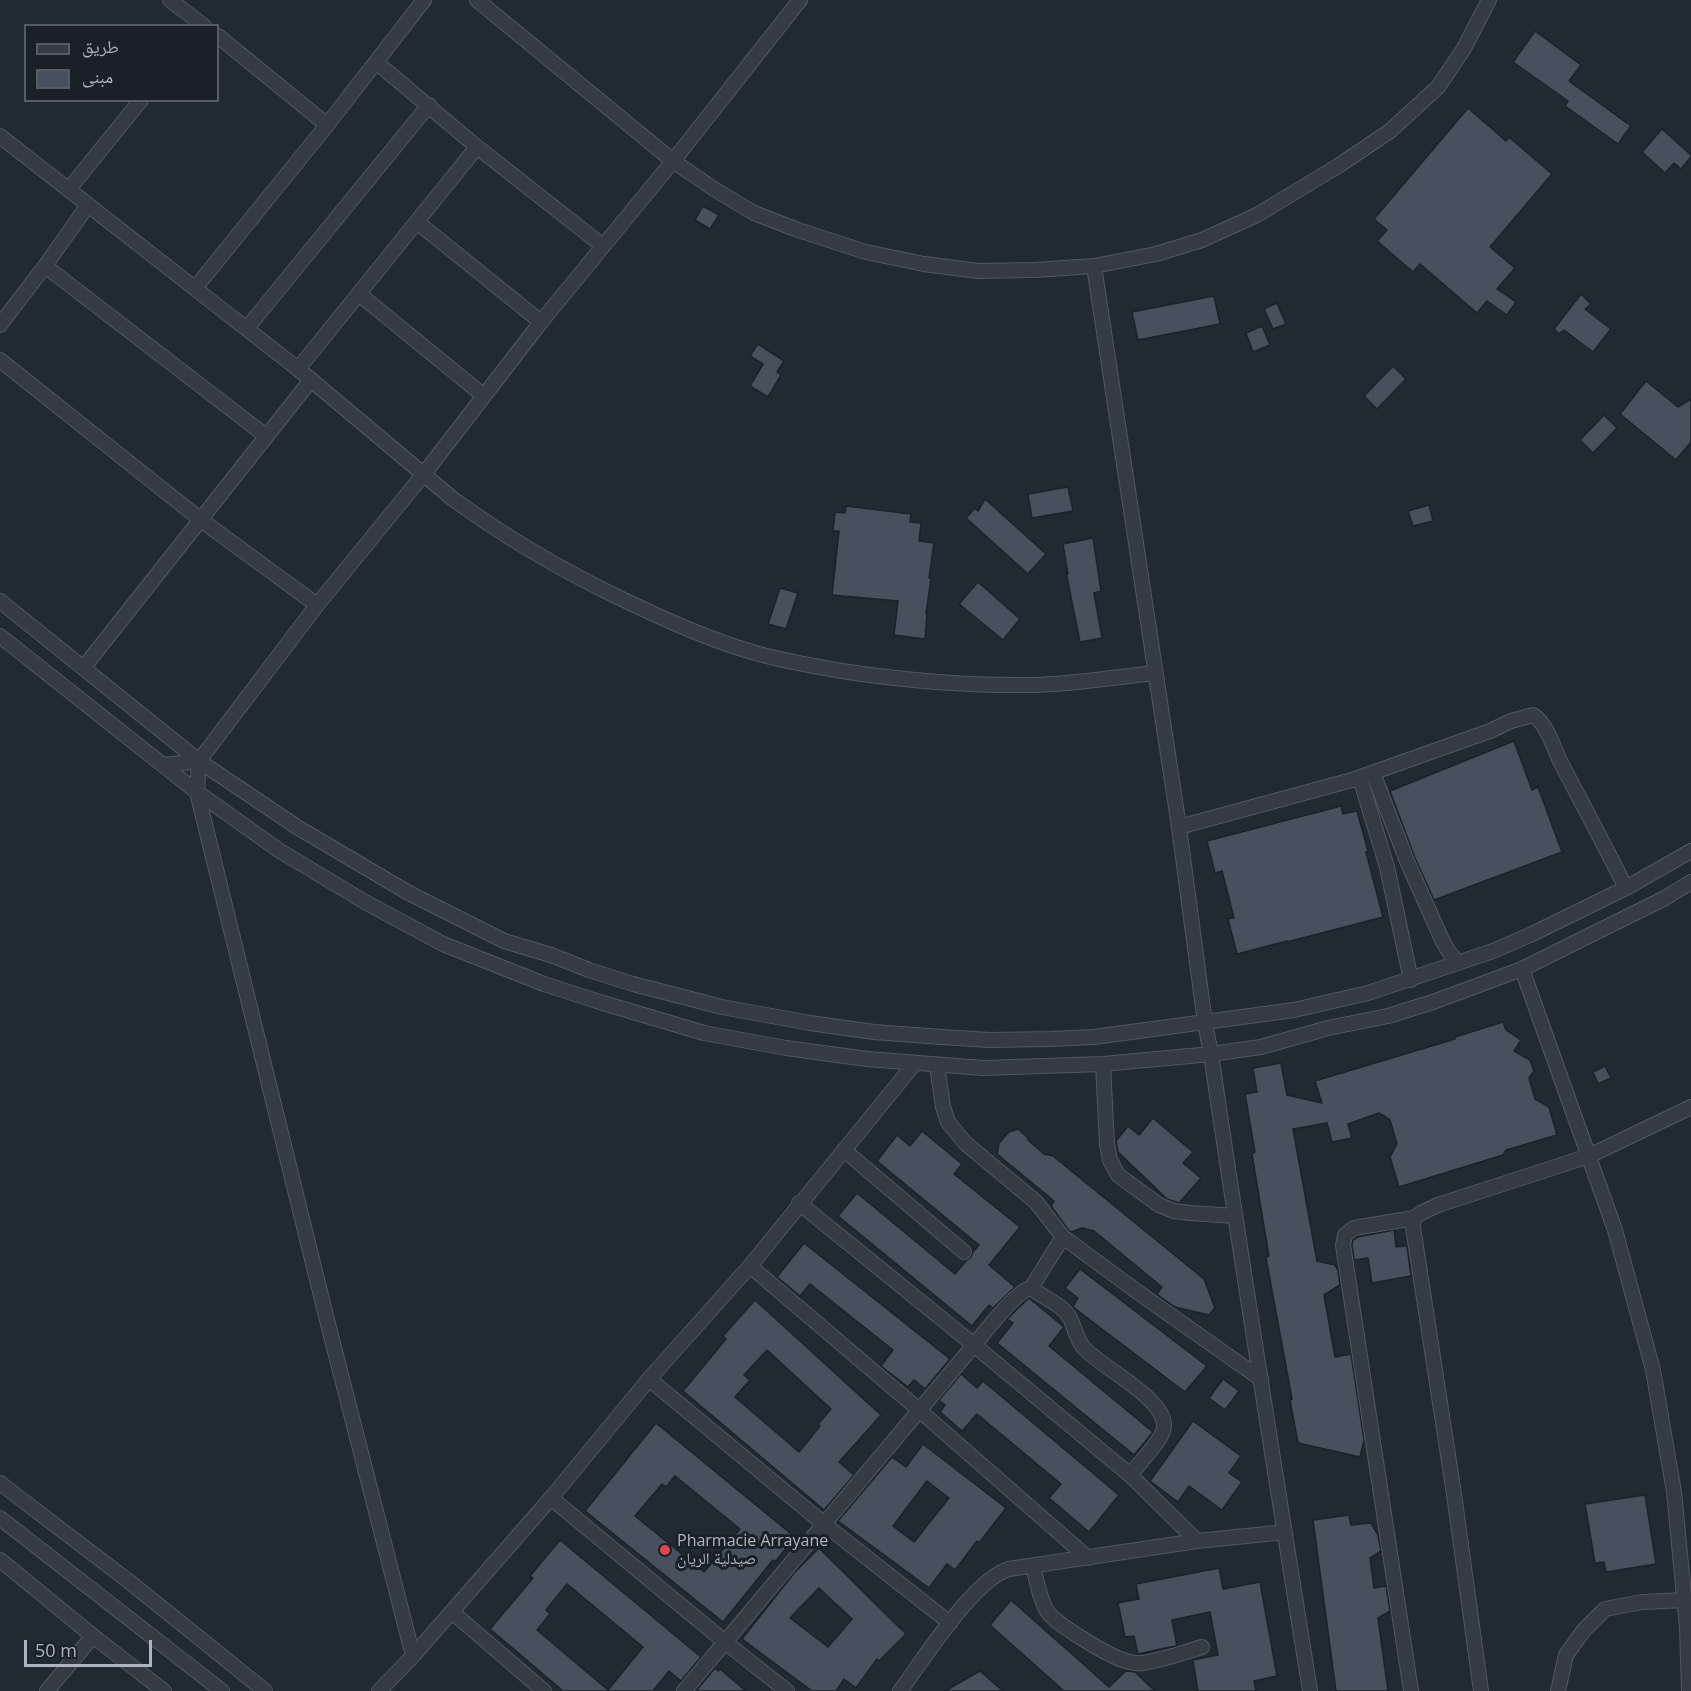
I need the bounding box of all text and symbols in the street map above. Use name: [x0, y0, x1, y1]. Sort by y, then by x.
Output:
legend: [24, 24, 219, 102]
text: طريق: [82, 34, 119, 58]
text: مبنى: [82, 64, 113, 88]
place label: Pharmacie Arrayane صيدلية الريان: [677, 1531, 828, 1569]
marker: Pharmacie Arrayane صيدلية الريان: [658, 1543, 672, 1557]
scale bar: [27, 1628, 154, 1666]
text: 50 m: [35, 1638, 77, 1662]

